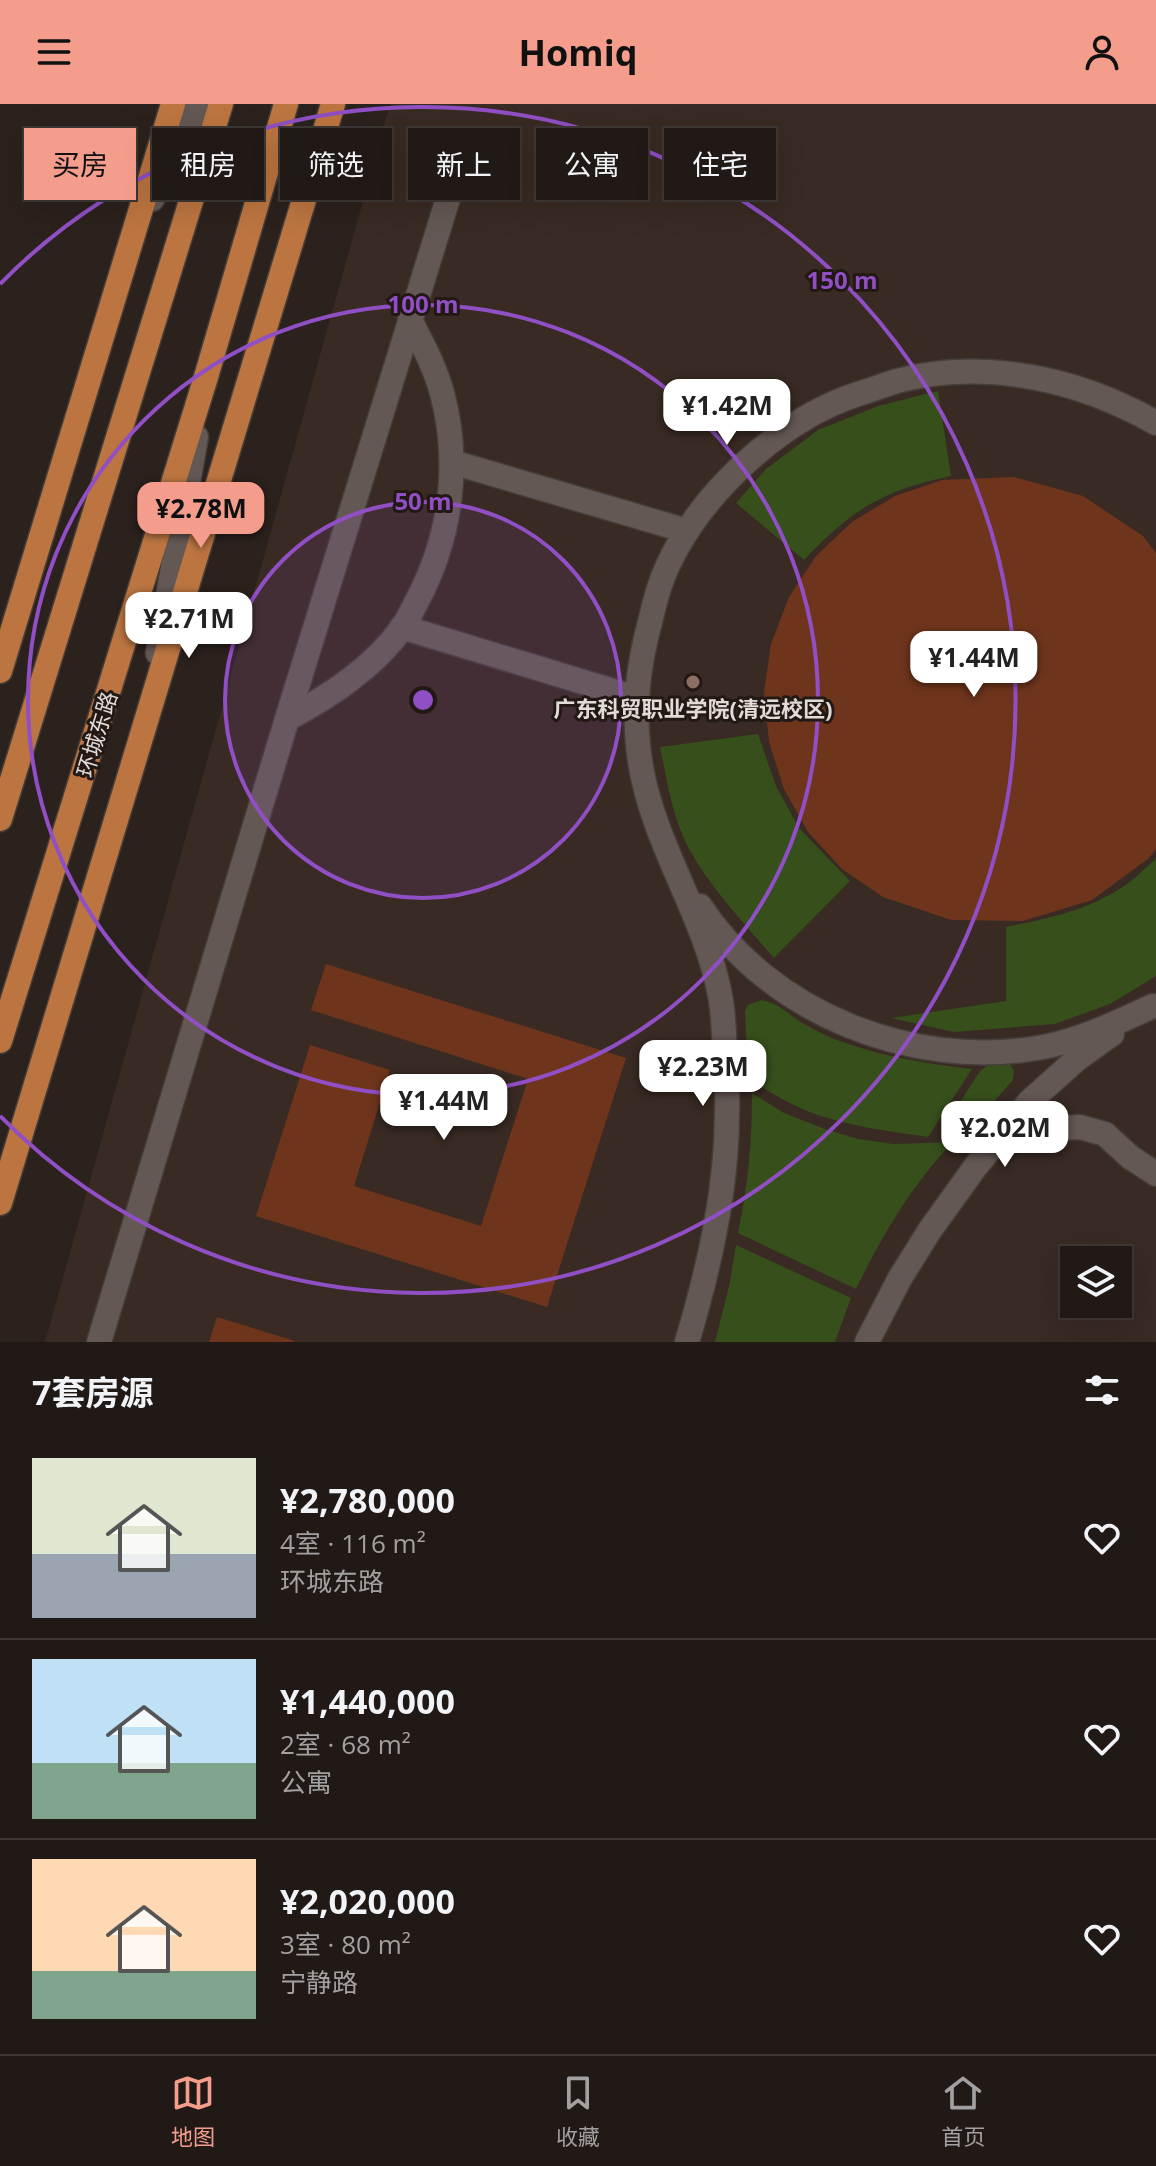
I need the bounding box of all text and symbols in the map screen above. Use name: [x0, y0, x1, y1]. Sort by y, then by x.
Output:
text: Homiq: [519, 28, 637, 77]
icon: menu: [32, 30, 76, 74]
icon: person: [1080, 30, 1124, 74]
chip: 买房: [24, 128, 136, 200]
chip: 租房: [152, 128, 264, 200]
chip: 筛选: [280, 128, 392, 200]
chip: 新上: [408, 128, 520, 200]
chip: 公寓: [536, 128, 648, 200]
chip: 住宅: [664, 128, 776, 200]
text: 150 m: [807, 263, 877, 296]
text: 100 m: [388, 287, 458, 320]
pin: ¥1.42M: [662, 379, 792, 447]
text: ¥1.42M: [681, 387, 773, 423]
pin: ¥2.78M: [136, 482, 266, 550]
text: 50 m: [394, 484, 452, 517]
text: ¥2.78M: [155, 490, 247, 526]
pin: ¥2.71M: [124, 592, 254, 660]
text: ¥2.71M: [143, 600, 235, 636]
pin: ¥1.44M: [909, 631, 1039, 699]
text: ¥1.44M: [928, 639, 1020, 675]
marker: 广东科贸职业学院(清远校区): [684, 673, 702, 691]
centre of rings: [409, 686, 437, 714]
street label: 环城东路: [69, 688, 123, 780]
place label: 广东科贸职业学院(清远校区): [554, 693, 832, 723]
pin: ¥2.23M: [638, 1040, 768, 1108]
text: ¥2.23M: [657, 1048, 749, 1084]
pin: ¥1.44M: [379, 1074, 509, 1142]
text: ¥1.44M: [398, 1082, 490, 1118]
pin: ¥2.02M: [940, 1101, 1070, 1169]
text: ¥2.02M: [959, 1109, 1051, 1145]
map controls: [1060, 1246, 1132, 1318]
button: layers: [1060, 1246, 1132, 1318]
icon: filters: [1080, 1368, 1124, 1412]
text: 7套房源: [32, 1369, 153, 1415]
text: ¥2,780,000: [280, 1477, 455, 1523]
icon: home: [96, 1490, 192, 1586]
icon: heart: [1080, 1516, 1124, 1560]
text: 4室 · 116 m²: [280, 1525, 426, 1561]
text: 环城东路: [280, 1563, 384, 1599]
text: ¥1,440,000: [280, 1678, 455, 1724]
icon: home: [96, 1691, 192, 1787]
icon: heart: [1080, 1717, 1124, 1761]
text: 2室 · 68 m²: [280, 1726, 411, 1762]
text: 公寓: [280, 1764, 332, 1800]
text: ¥2,020,000: [280, 1878, 455, 1924]
icon: home: [96, 1891, 192, 1987]
icon: heart: [1080, 1917, 1124, 1961]
text: 3室 · 80 m²: [280, 1926, 411, 1962]
text: 宁静路: [280, 1964, 358, 2000]
tab: 地图: [171, 2071, 215, 2151]
tab: 收藏: [556, 2071, 600, 2151]
tab: 首页: [941, 2071, 985, 2151]

